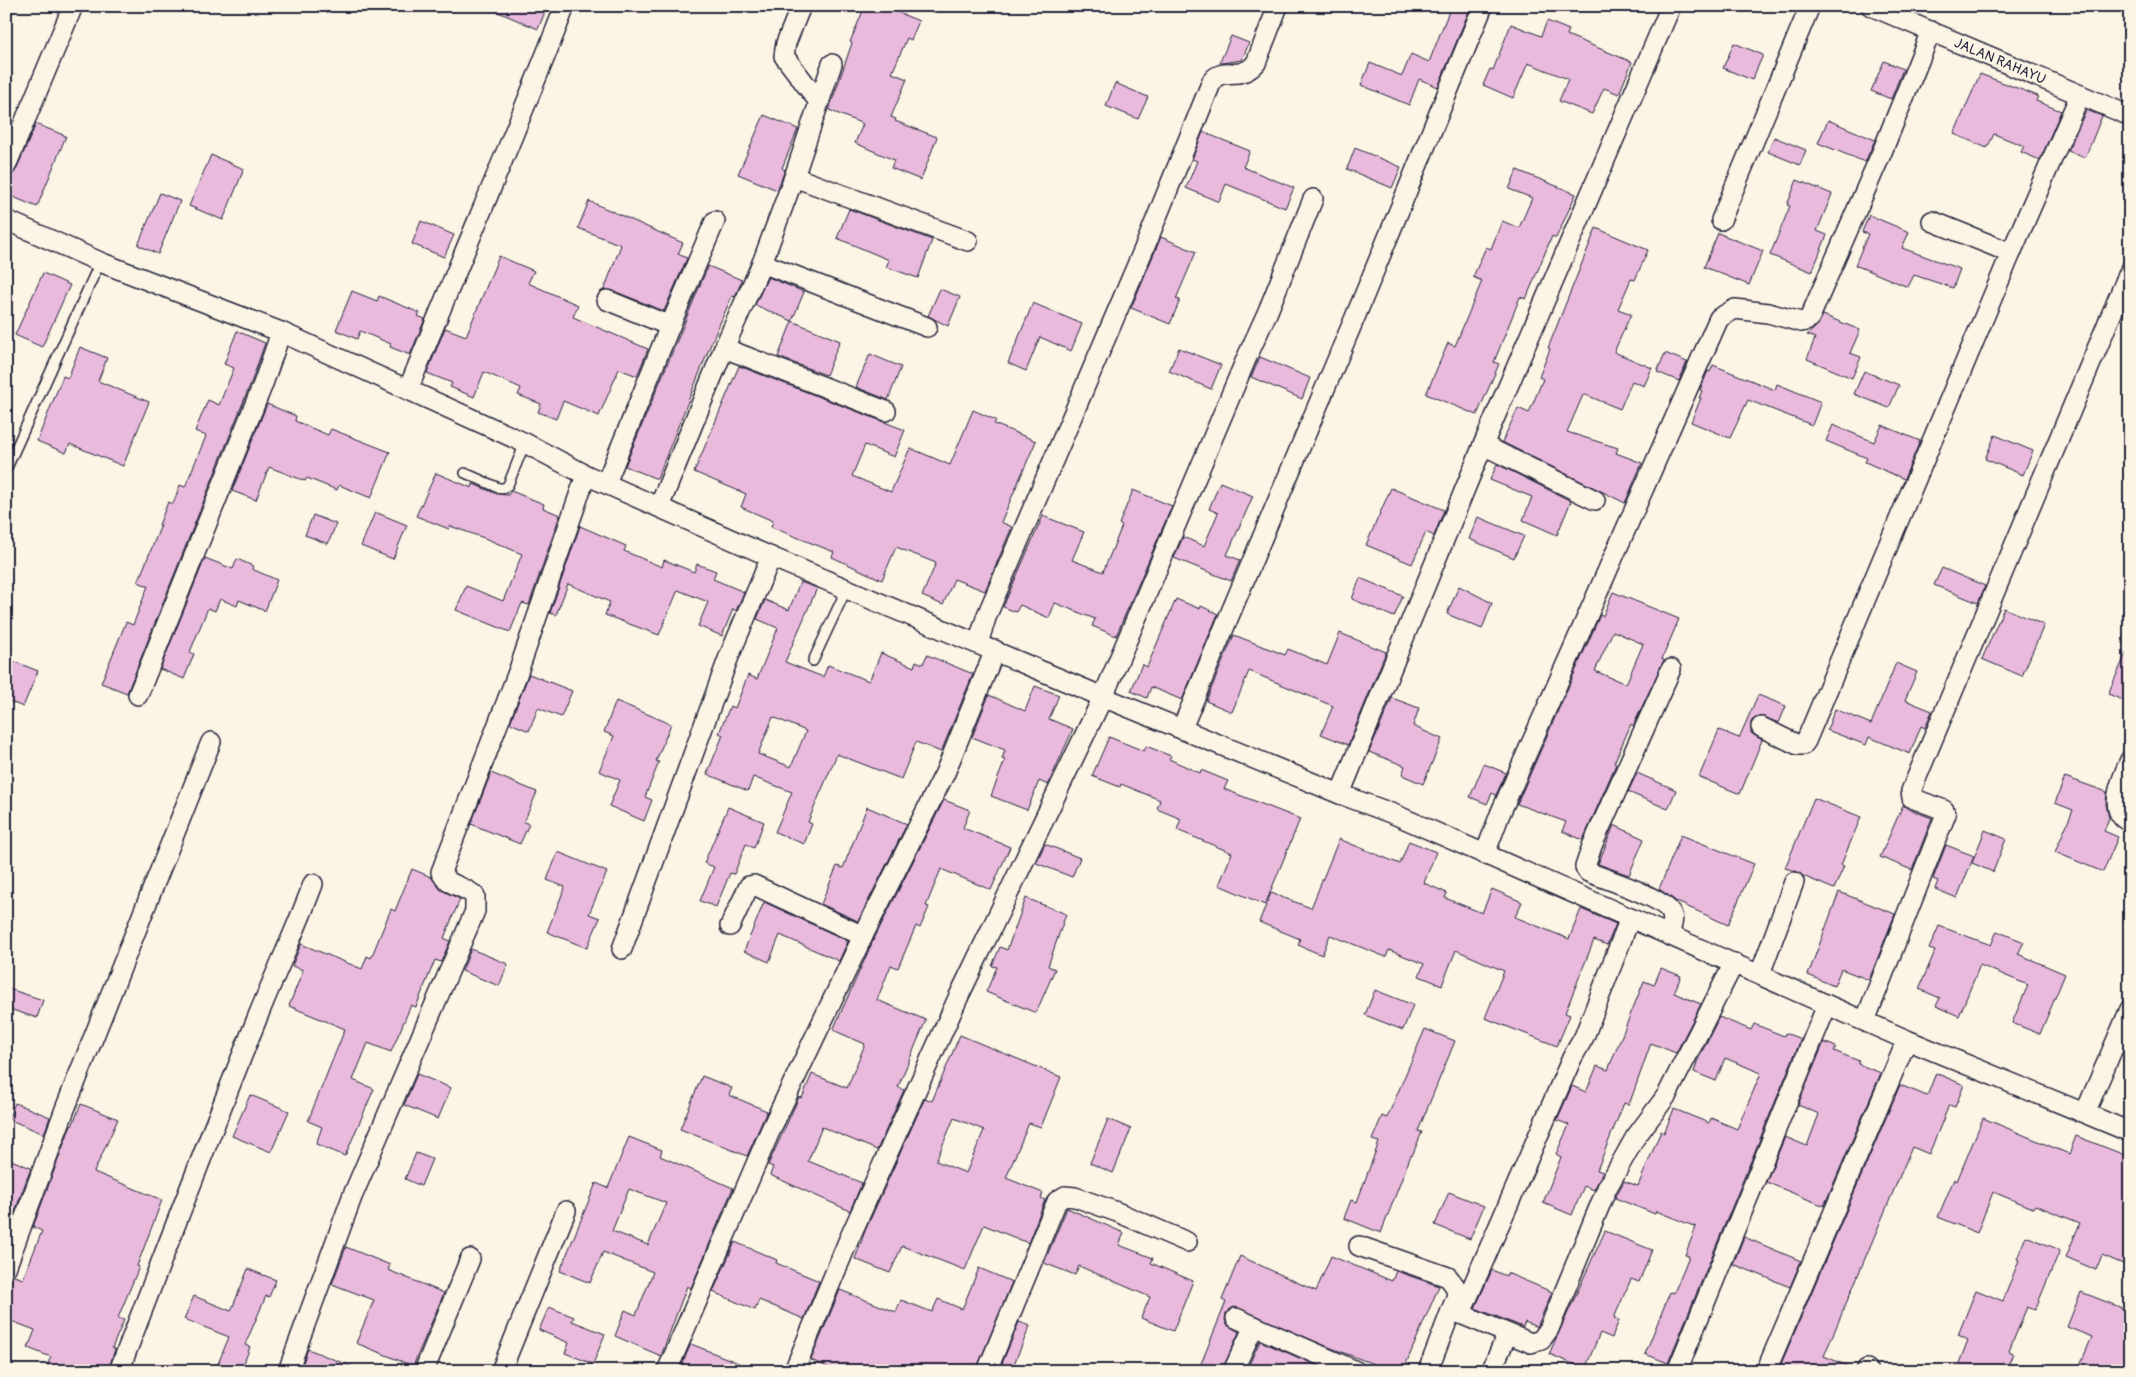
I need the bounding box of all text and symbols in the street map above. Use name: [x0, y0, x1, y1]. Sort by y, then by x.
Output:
street label: JALAN RAHAYU: [1952, 34, 2048, 88]

